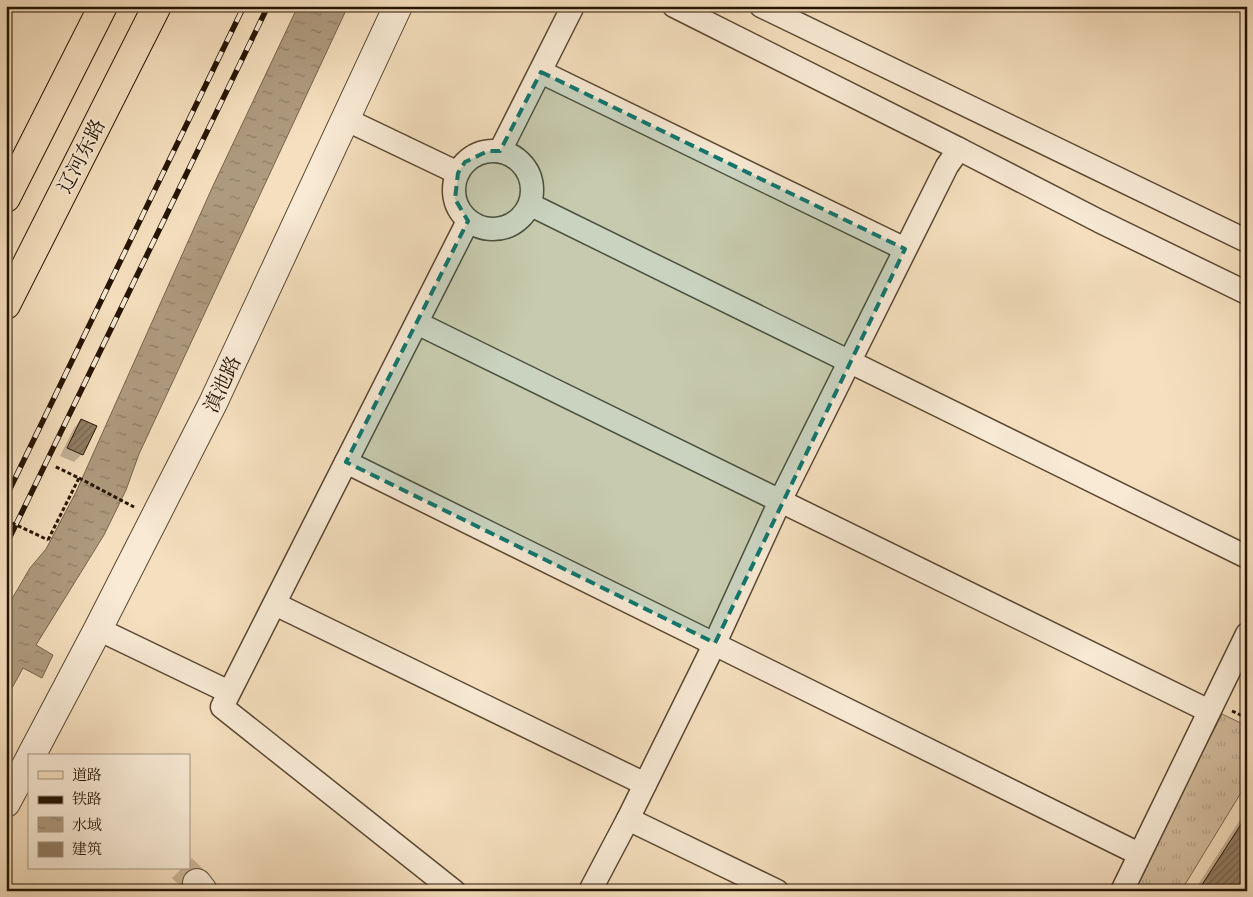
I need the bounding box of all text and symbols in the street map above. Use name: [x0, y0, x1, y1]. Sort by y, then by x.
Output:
street label: 辽河东路: [54, 116, 110, 197]
street label: 滇池路: [200, 353, 246, 416]
legend: [28, 754, 190, 870]
text: 道路: [72, 767, 102, 784]
text: 铁路: [72, 791, 102, 808]
text: 水域: [72, 817, 102, 834]
text: 建筑: [72, 841, 102, 858]

